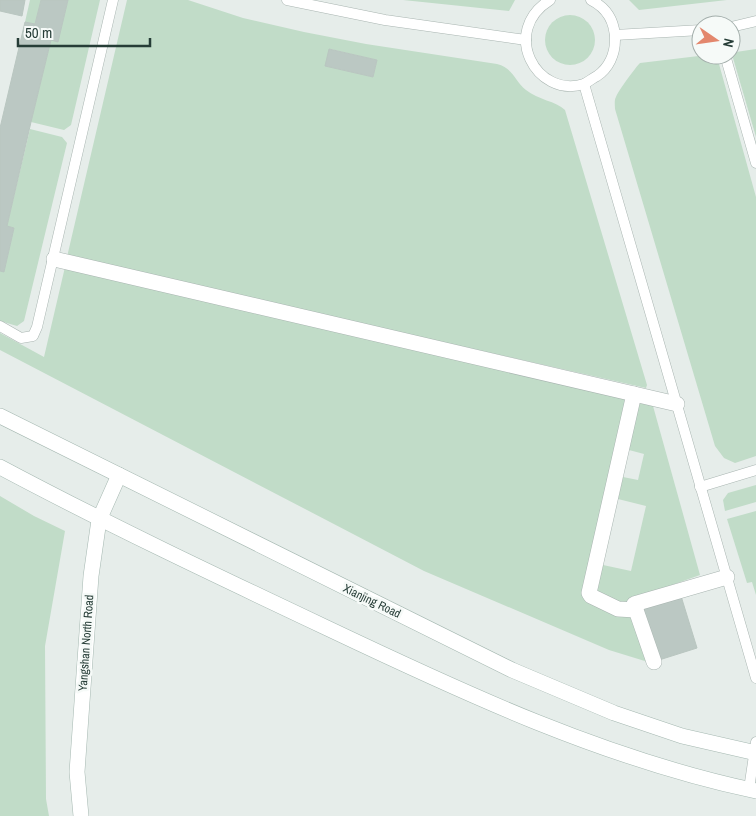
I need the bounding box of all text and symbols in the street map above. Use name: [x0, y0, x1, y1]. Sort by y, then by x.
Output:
scale bar: [18, 15, 150, 47]
north arrow: [691, 15, 741, 65]
text: 50 m: [25, 22, 52, 43]
text: N: [719, 37, 738, 49]
street label: Xianjing Road: [340, 580, 404, 622]
street label: Yangshan North Road: [75, 594, 97, 692]

